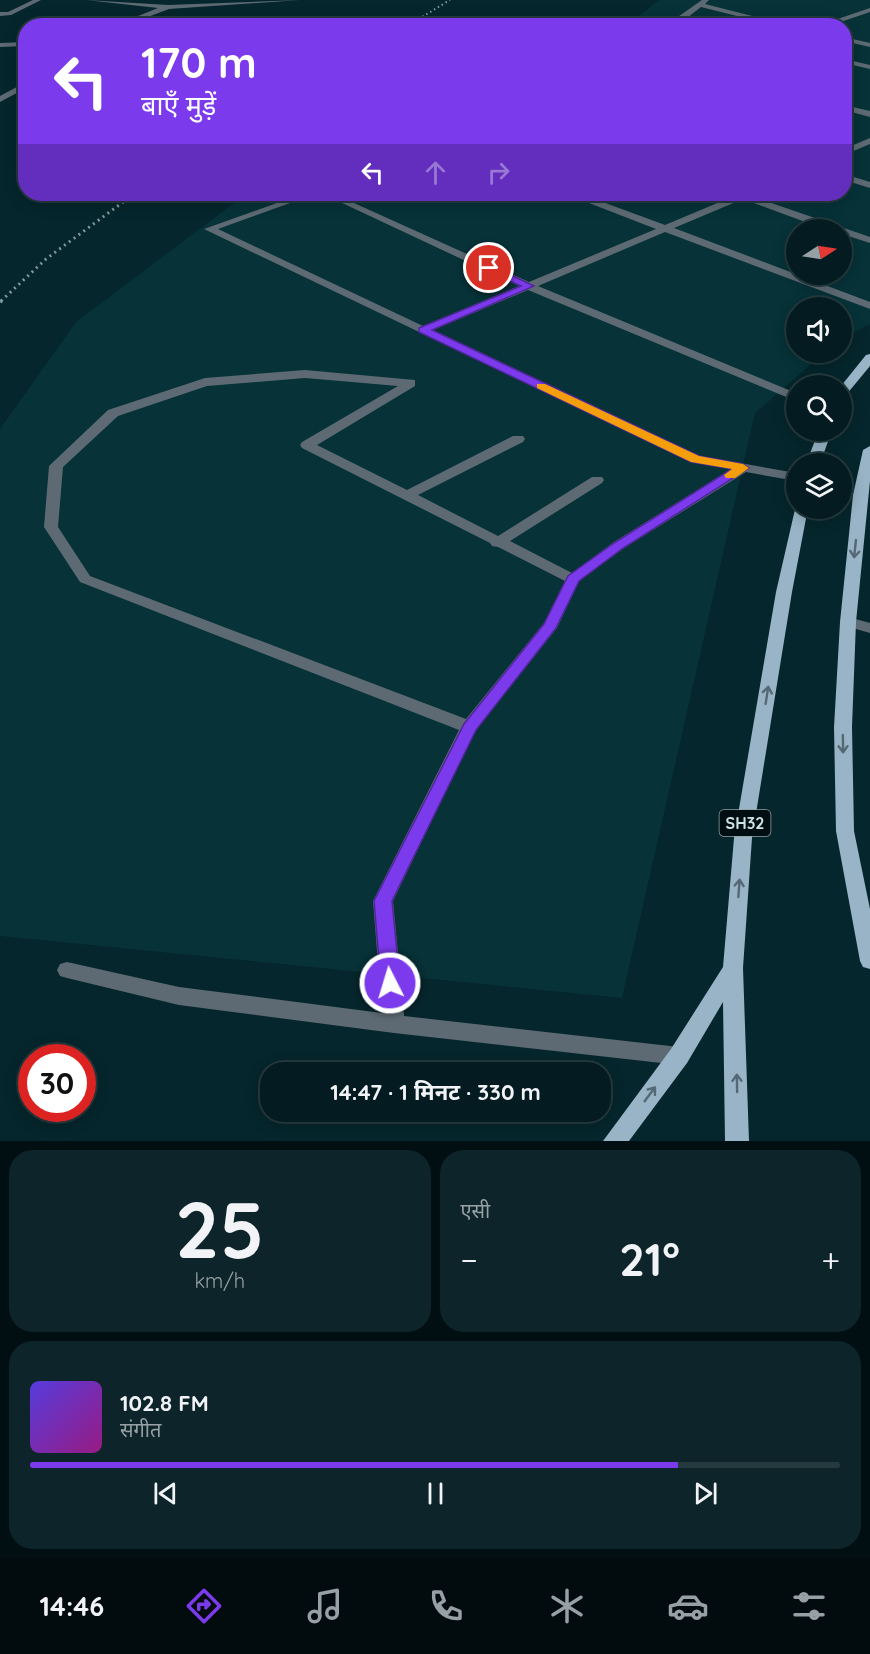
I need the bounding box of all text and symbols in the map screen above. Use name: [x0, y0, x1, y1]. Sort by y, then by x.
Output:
text: 170 m: [141, 36, 257, 89]
icon: left: [42, 42, 120, 120]
text: बाएँ मुड़ें: [141, 88, 216, 122]
icon: left: [356, 156, 389, 189]
icon: ahead: [419, 156, 452, 189]
icon: right: [482, 156, 515, 189]
north arrow: [786, 219, 852, 285]
map controls: [786, 219, 852, 519]
pin: [463, 242, 514, 293]
icon: arrive: [472, 251, 505, 284]
button: sound: [786, 297, 852, 363]
button: search: [786, 375, 852, 441]
button: layers: [786, 453, 852, 519]
one-way arrow: [849, 539, 860, 559]
one-way arrow: [762, 686, 773, 705]
one-way arrow: [837, 733, 849, 753]
road number: SH32: [720, 810, 771, 836]
one-way arrow: [734, 878, 745, 898]
position arrow: [358, 951, 422, 1015]
speed limit sign: 30: [18, 1044, 96, 1122]
one-way arrow: [731, 1073, 743, 1093]
text: 14:47 · 1 मिनट · 330 m: [330, 1078, 541, 1106]
one-way arrow: [644, 1087, 656, 1103]
text: 25: [175, 1180, 264, 1278]
text: एसी: [461, 1198, 490, 1223]
text: 21°: [619, 1231, 680, 1287]
text: −: [461, 1239, 478, 1280]
text: +: [821, 1239, 840, 1280]
text: km/h: [194, 1268, 245, 1293]
text: 102.8 FM: [120, 1389, 209, 1417]
text: संगीत: [120, 1417, 161, 1442]
icon: previous: [149, 1477, 182, 1510]
icon: pause: [419, 1477, 452, 1510]
icon: next: [689, 1477, 722, 1510]
icon: directions: [183, 1585, 225, 1627]
icon: music: [304, 1585, 346, 1627]
icon: phone: [425, 1585, 467, 1627]
icon: climate: [546, 1585, 588, 1627]
icon: car: [667, 1585, 709, 1627]
icon: filters: [788, 1585, 830, 1627]
text: 14:46: [40, 1589, 104, 1623]

